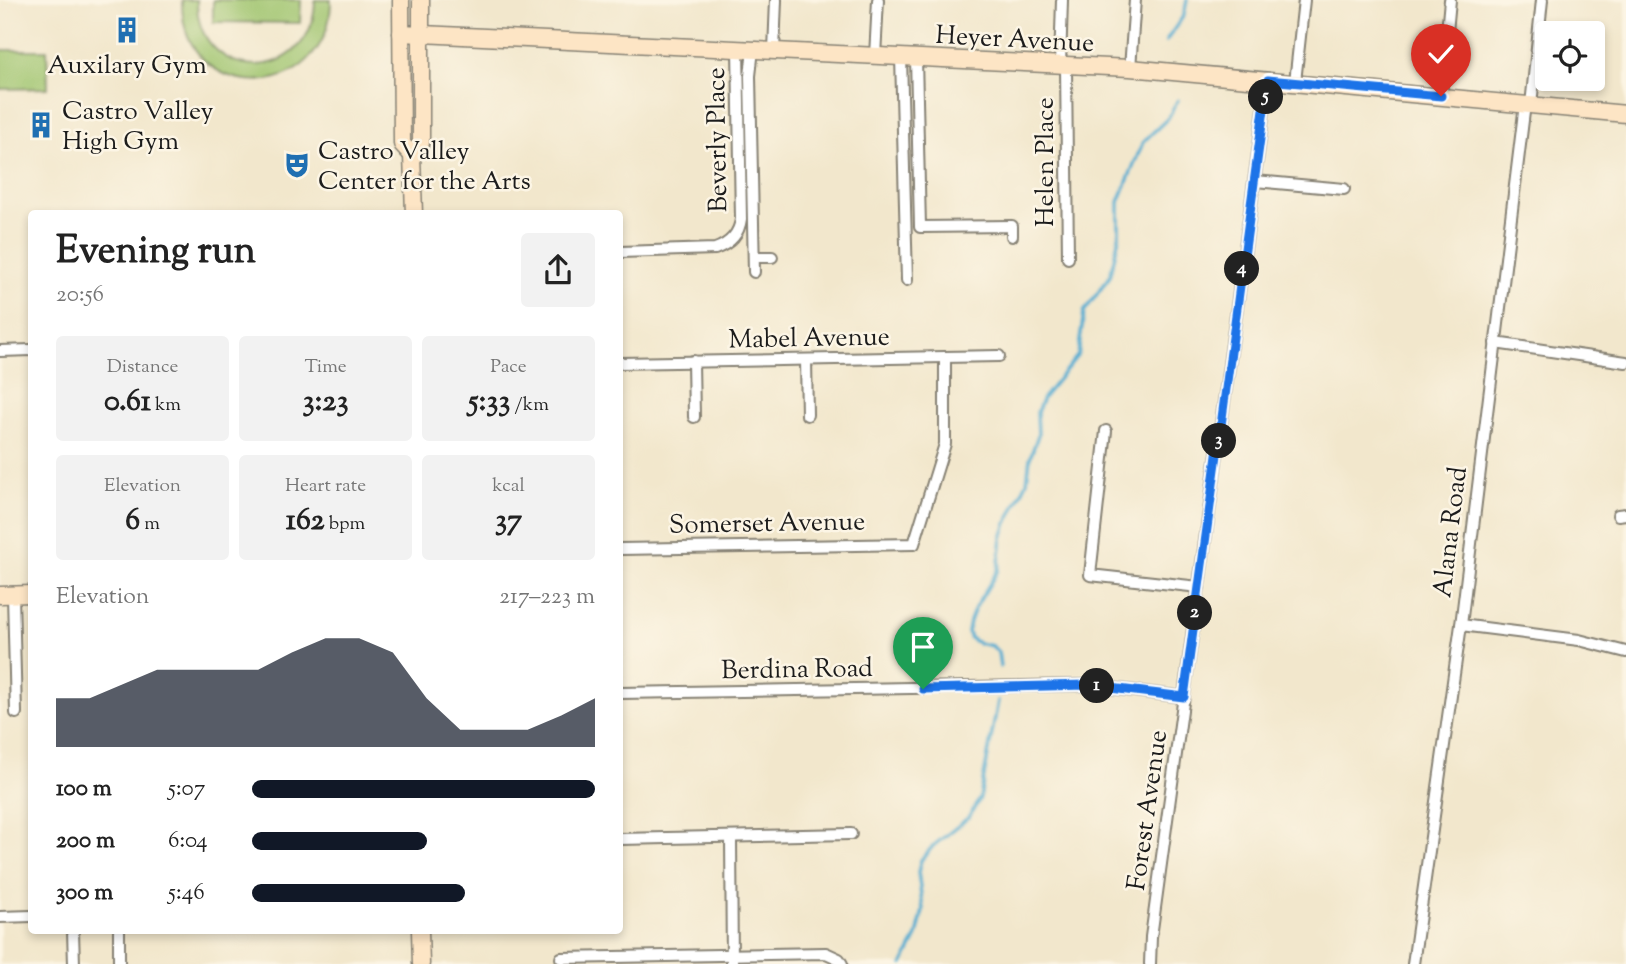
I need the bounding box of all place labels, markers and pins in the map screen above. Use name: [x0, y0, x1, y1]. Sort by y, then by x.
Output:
building icon: Auxilary Gym: [112, 15, 142, 45]
pin: [1411, 24, 1471, 96]
place label: Auxilary Gym: [47, 48, 207, 85]
pin: 5: [1248, 80, 1284, 114]
place label: Castro Valley High Gym: [62, 94, 214, 161]
building icon: Castro Valley High Gym: [26, 110, 56, 140]
place label: Castro Valley Center for the Arts: [318, 134, 531, 201]
theatre icon: Castro Valley Center for the Arts: [282, 150, 312, 180]
pin: 4: [1224, 252, 1260, 286]
pin: 3: [1202, 424, 1236, 458]
pin: 2: [1178, 596, 1212, 630]
pin: [893, 617, 953, 689]
pin: 1: [1080, 668, 1114, 704]

